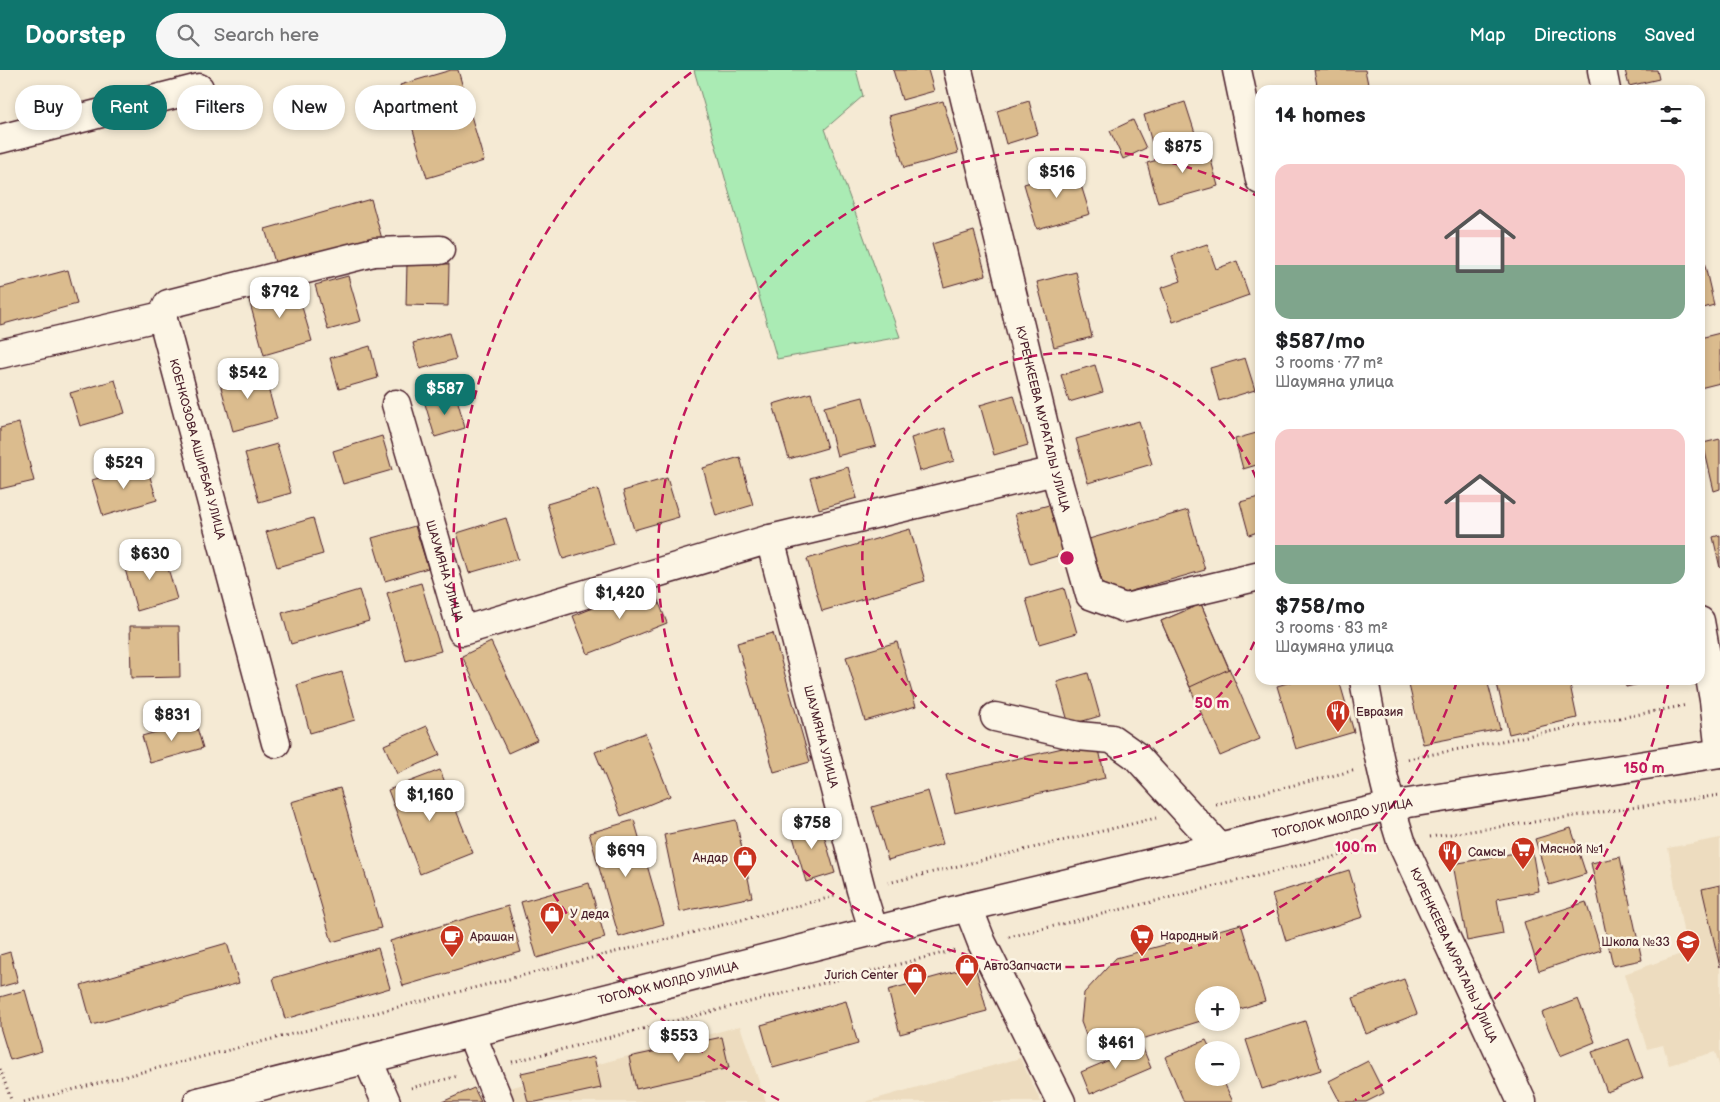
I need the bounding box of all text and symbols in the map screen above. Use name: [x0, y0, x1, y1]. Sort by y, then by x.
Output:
search box: [156, 13, 506, 58]
text: Doorstep: [25, 21, 126, 50]
icon: search: [174, 21, 202, 49]
text: Search here: [214, 24, 319, 47]
text: Map: [1470, 25, 1506, 46]
text: Directions: [1534, 25, 1616, 46]
text: Saved: [1644, 25, 1695, 46]
chip: Buy: [15, 85, 82, 130]
chip: Rent: [92, 85, 167, 130]
chip: Filters: [177, 85, 263, 130]
chip: New: [273, 85, 345, 130]
chip: Apartment: [355, 85, 476, 130]
icon: filters: [1657, 101, 1685, 129]
text: 14 homes: [1275, 103, 1366, 128]
pin: $875: [1153, 132, 1213, 174]
text: $875: [1164, 138, 1202, 157]
pin: $516: [1027, 156, 1087, 199]
text: $516: [1039, 163, 1075, 182]
icon: home: [1435, 196, 1525, 286]
pin: $792: [250, 276, 310, 319]
text: $792: [261, 283, 299, 302]
street label: КУРЕНКЕЕВА МУРАТАЛЫ УЛИЦА: [1012, 324, 1073, 514]
text: $587/mo: [1275, 329, 1365, 354]
text: 3 rooms · 77 m²: [1275, 354, 1383, 373]
street label: КОЕНКОЗОВА АШИРБАЯ УЛИЦА: [166, 357, 228, 542]
pin: $542: [218, 358, 278, 400]
text: $542: [229, 364, 267, 383]
text: Шаумяна улица: [1275, 373, 1394, 392]
pin: $587: [415, 374, 475, 416]
text: $587: [426, 380, 464, 399]
pin: $529: [94, 448, 154, 490]
text: $529: [105, 454, 143, 473]
icon: home: [1435, 461, 1525, 551]
street label: ШАУМЯНА УЛИЦА: [422, 518, 466, 625]
pin: $630: [120, 538, 180, 581]
text: $630: [130, 545, 170, 564]
centre of rings: [1058, 549, 1076, 567]
pin: $1,420: [579, 578, 661, 620]
text: $1,420: [595, 584, 645, 603]
text: $758/mo: [1275, 594, 1365, 619]
text: 3 rooms · 83 m²: [1275, 619, 1388, 638]
text: Шаумяна улица: [1275, 638, 1394, 657]
street label: ШАУМЯНА УЛИЦА: [800, 684, 841, 790]
text: 50 m: [1195, 694, 1230, 713]
restaurant icon: Евразия: [1325, 699, 1351, 733]
pin: $831: [142, 700, 202, 742]
place label: Евразия: [1356, 705, 1403, 720]
text: $831: [154, 706, 190, 725]
text: 150 m: [1623, 759, 1665, 778]
pin: $1,160: [389, 780, 471, 822]
text: $1,160: [406, 786, 454, 805]
street label: ТОГОЛОК МОЛДО УЛИЦА: [1271, 795, 1414, 842]
pin: $758: [782, 808, 842, 850]
text: $758: [793, 814, 831, 833]
pin: $699: [596, 836, 656, 878]
supermarket icon: Мясной №1: [1510, 836, 1536, 870]
text: 100 m: [1335, 838, 1377, 857]
restaurant icon: Самсы: [1437, 839, 1463, 873]
text: $699: [607, 842, 646, 861]
place label: Мясной №1: [1540, 842, 1603, 857]
shop icon: Андар: [732, 845, 758, 879]
place label: Самсы: [1468, 845, 1506, 860]
place label: Андар: [692, 851, 728, 866]
street label: КУРЕНКЕЕВА МУРАТАЛЫ УЛИЦА: [1406, 865, 1501, 1046]
shop icon: У деда: [539, 901, 565, 935]
place label: У деда: [570, 907, 609, 922]
supermarket icon: Народный: [1129, 923, 1155, 957]
cafe icon: Арашан: [439, 924, 465, 958]
place label: Народный: [1160, 929, 1218, 944]
school or university icon: Школа №33: [1675, 929, 1701, 963]
place label: Арашан: [469, 930, 514, 945]
place label: Школа №33: [1601, 935, 1670, 950]
shop icon: АвтоЗапчасти: [954, 953, 980, 987]
street label: ТОГОЛОК МОЛДО УЛИЦА: [597, 958, 741, 1008]
place label: АвтоЗапчасти: [983, 959, 1062, 974]
shop icon: Jurich Center: [902, 962, 928, 996]
place label: Jurich Center: [824, 968, 899, 983]
map controls: [1195, 986, 1240, 1086]
button: +: [1195, 986, 1240, 1031]
pin: $553: [649, 1020, 709, 1063]
text: $553: [660, 1027, 698, 1046]
pin: $461: [1086, 1028, 1146, 1070]
text: $461: [1098, 1034, 1134, 1053]
button: −: [1195, 1041, 1240, 1086]

